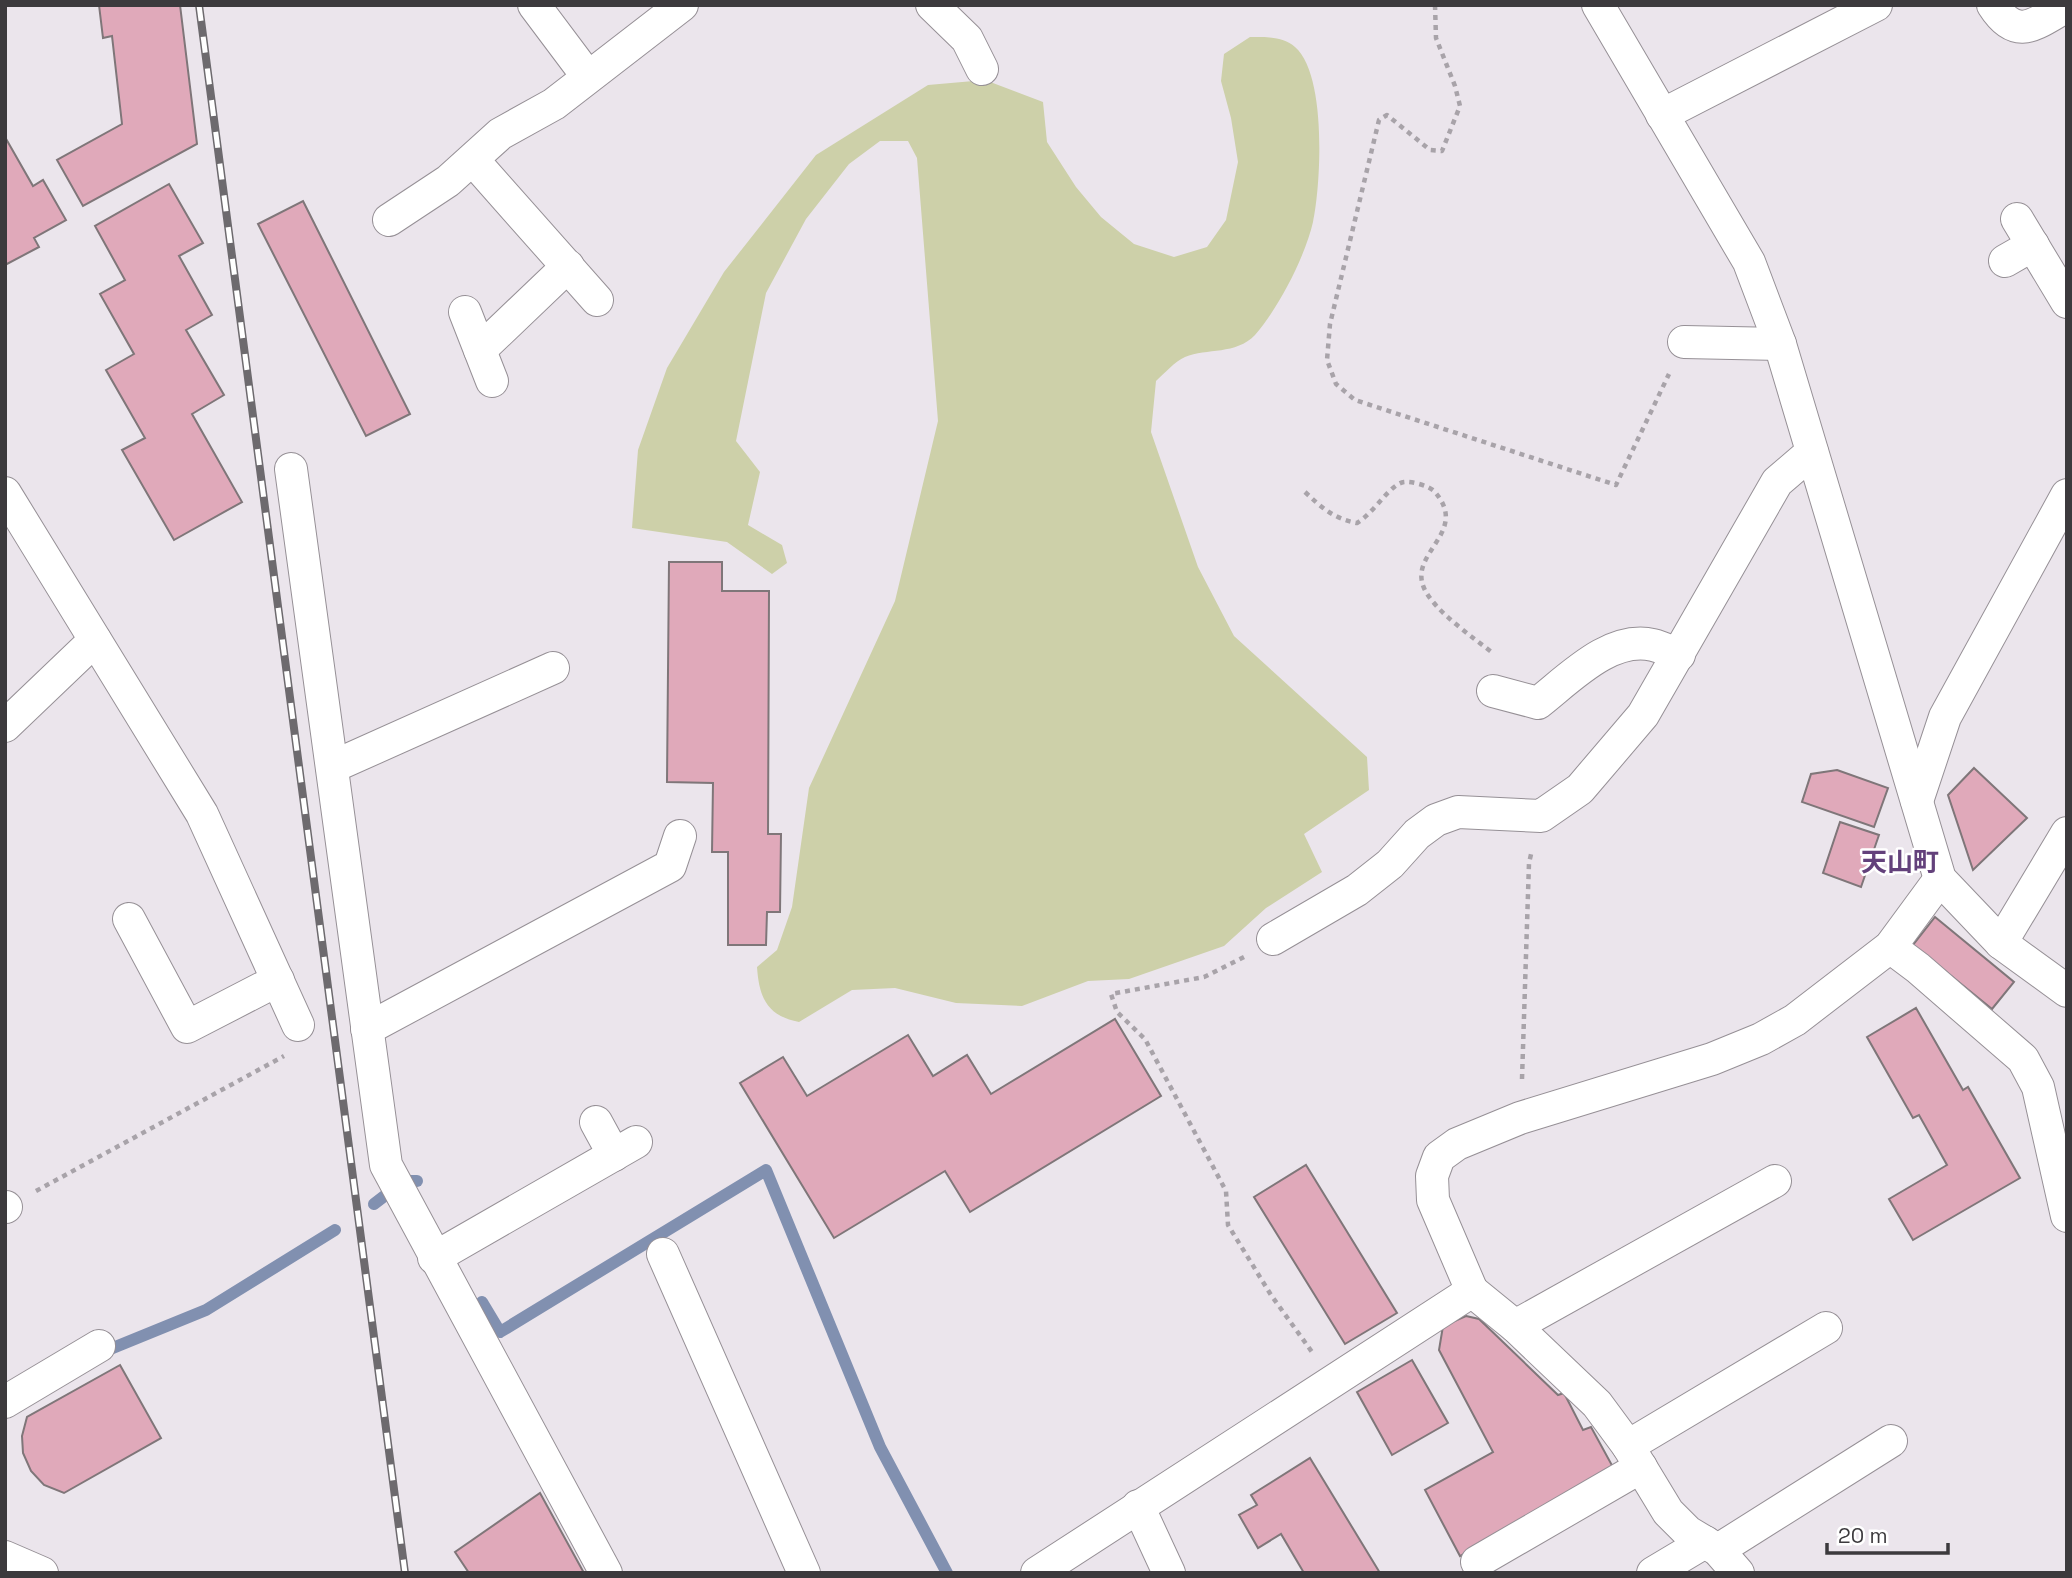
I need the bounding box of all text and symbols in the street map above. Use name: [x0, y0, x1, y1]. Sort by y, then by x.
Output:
district label: 天山町: [1861, 845, 1939, 879]
scale bar: [1827, 1512, 1948, 1556]
text: 20 m: [1838, 1522, 1888, 1549]

